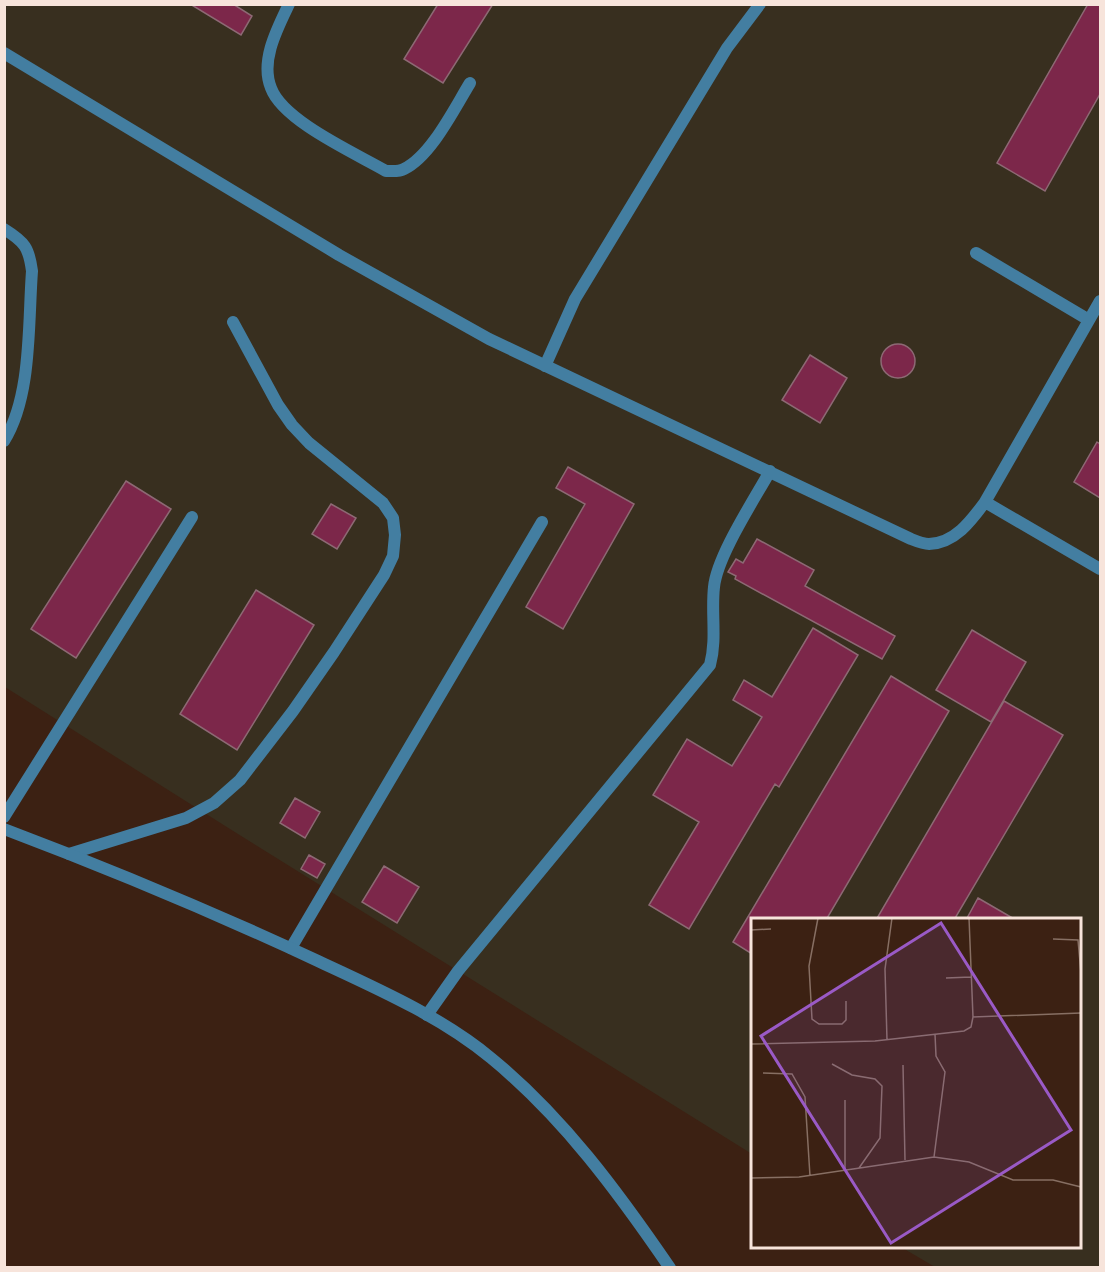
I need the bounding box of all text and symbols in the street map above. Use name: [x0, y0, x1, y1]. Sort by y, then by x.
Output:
inset map: [751, 918, 1081, 1248]

